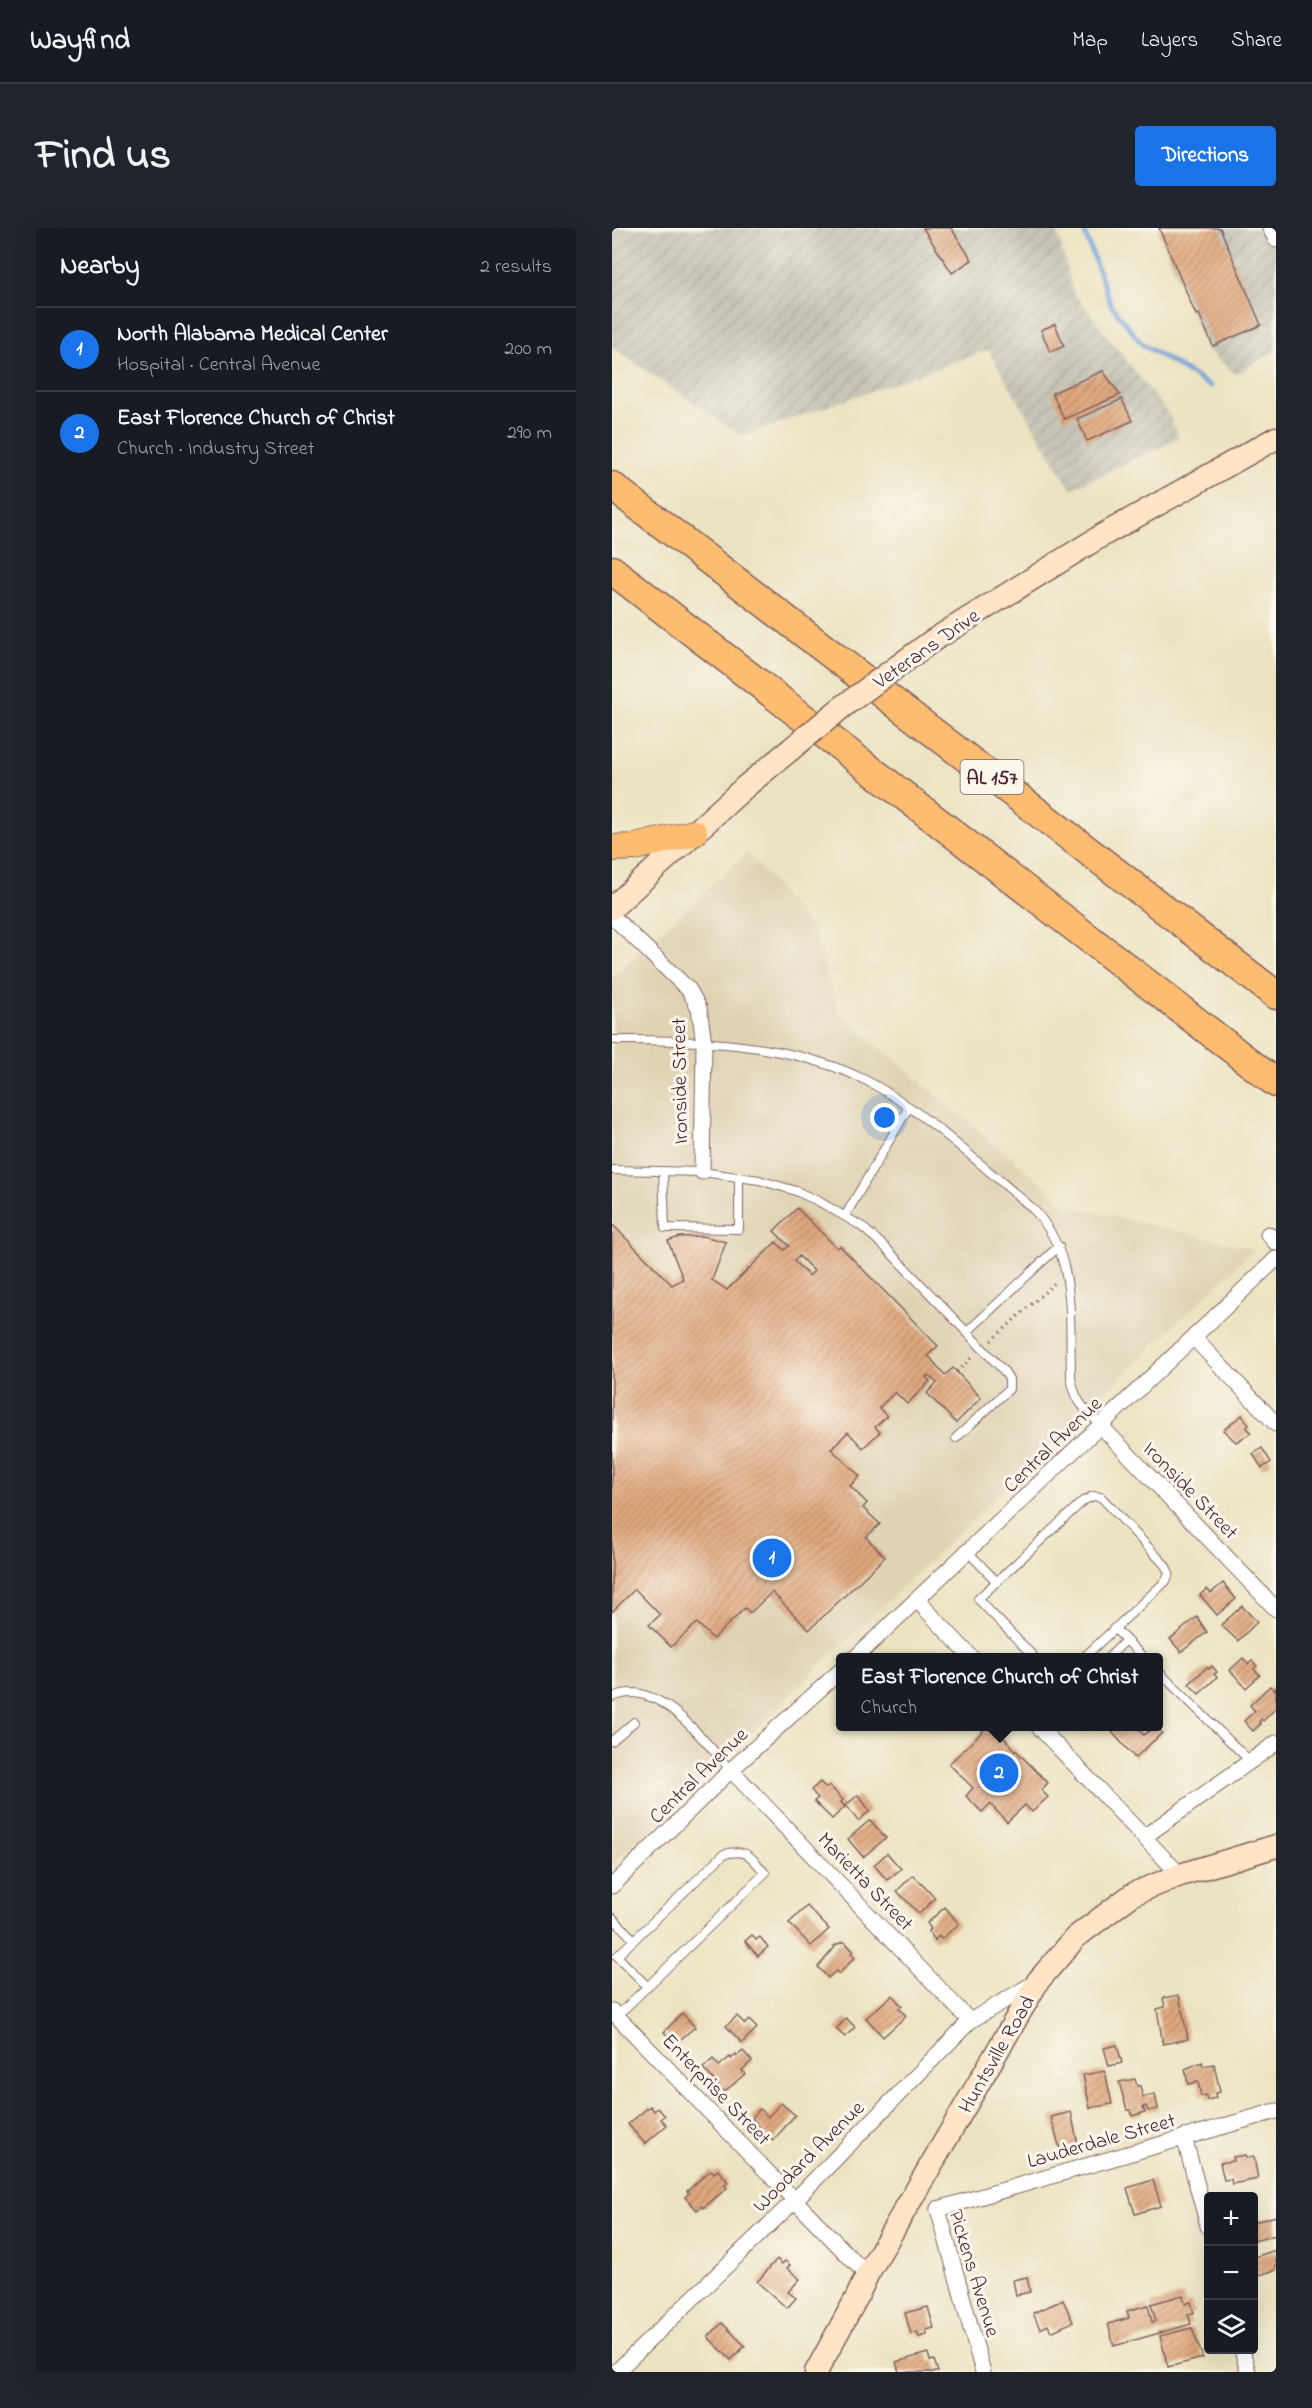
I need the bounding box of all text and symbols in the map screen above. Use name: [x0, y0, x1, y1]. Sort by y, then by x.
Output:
text: Wayfind: [30, 21, 130, 62]
text: Map: [1072, 26, 1108, 56]
text: Layers: [1141, 26, 1198, 56]
text: Share: [1231, 26, 1282, 56]
text: Find us: [36, 126, 171, 187]
button: Directions: [1135, 126, 1276, 186]
text: Nearby: [60, 248, 139, 286]
text: 2 results: [480, 253, 552, 282]
text: North Alabama Medical Center: [117, 319, 388, 351]
text: 1: [76, 335, 83, 364]
text: 200 m: [504, 335, 552, 364]
text: Hospital · Central Avenue: [117, 351, 321, 380]
text: East Florence Church of Christ: [117, 403, 395, 435]
text: 2: [75, 419, 84, 448]
text: 290 m: [507, 419, 552, 448]
text: Church · Industry Street: [117, 435, 315, 464]
street label: Veterans Drive: [867, 602, 987, 698]
road number: AL 157: [960, 760, 1024, 794]
street label: Ironside Street: [665, 1017, 697, 1145]
your location: [870, 1103, 899, 1132]
street label: Central Avenue: [997, 1390, 1110, 1501]
street label: Ironside Street: [1135, 1435, 1244, 1547]
pin: 1: [752, 1536, 792, 1580]
popup: [836, 1653, 1163, 1731]
text: East Florence Church of Christ: [861, 1662, 1138, 1694]
text: Church: [861, 1694, 917, 1723]
street label: Central Avenue: [643, 1721, 756, 1832]
pin: 2: [980, 1750, 1018, 1796]
street label: Marietta Street: [810, 1826, 920, 1939]
street label: Huntsville Road: [952, 1990, 1044, 2119]
street label: Enterprise Street: [654, 2027, 777, 2153]
street label: Woodard Avenue: [747, 2094, 873, 2220]
street label: Lauderdale Street: [1024, 2106, 1179, 2177]
map controls: [1204, 2192, 1258, 2354]
button: +: [1204, 2192, 1258, 2246]
street label: Pickens Avenue: [939, 2206, 1007, 2341]
button: −: [1204, 2246, 1258, 2300]
button: layers: [1204, 2300, 1258, 2354]

